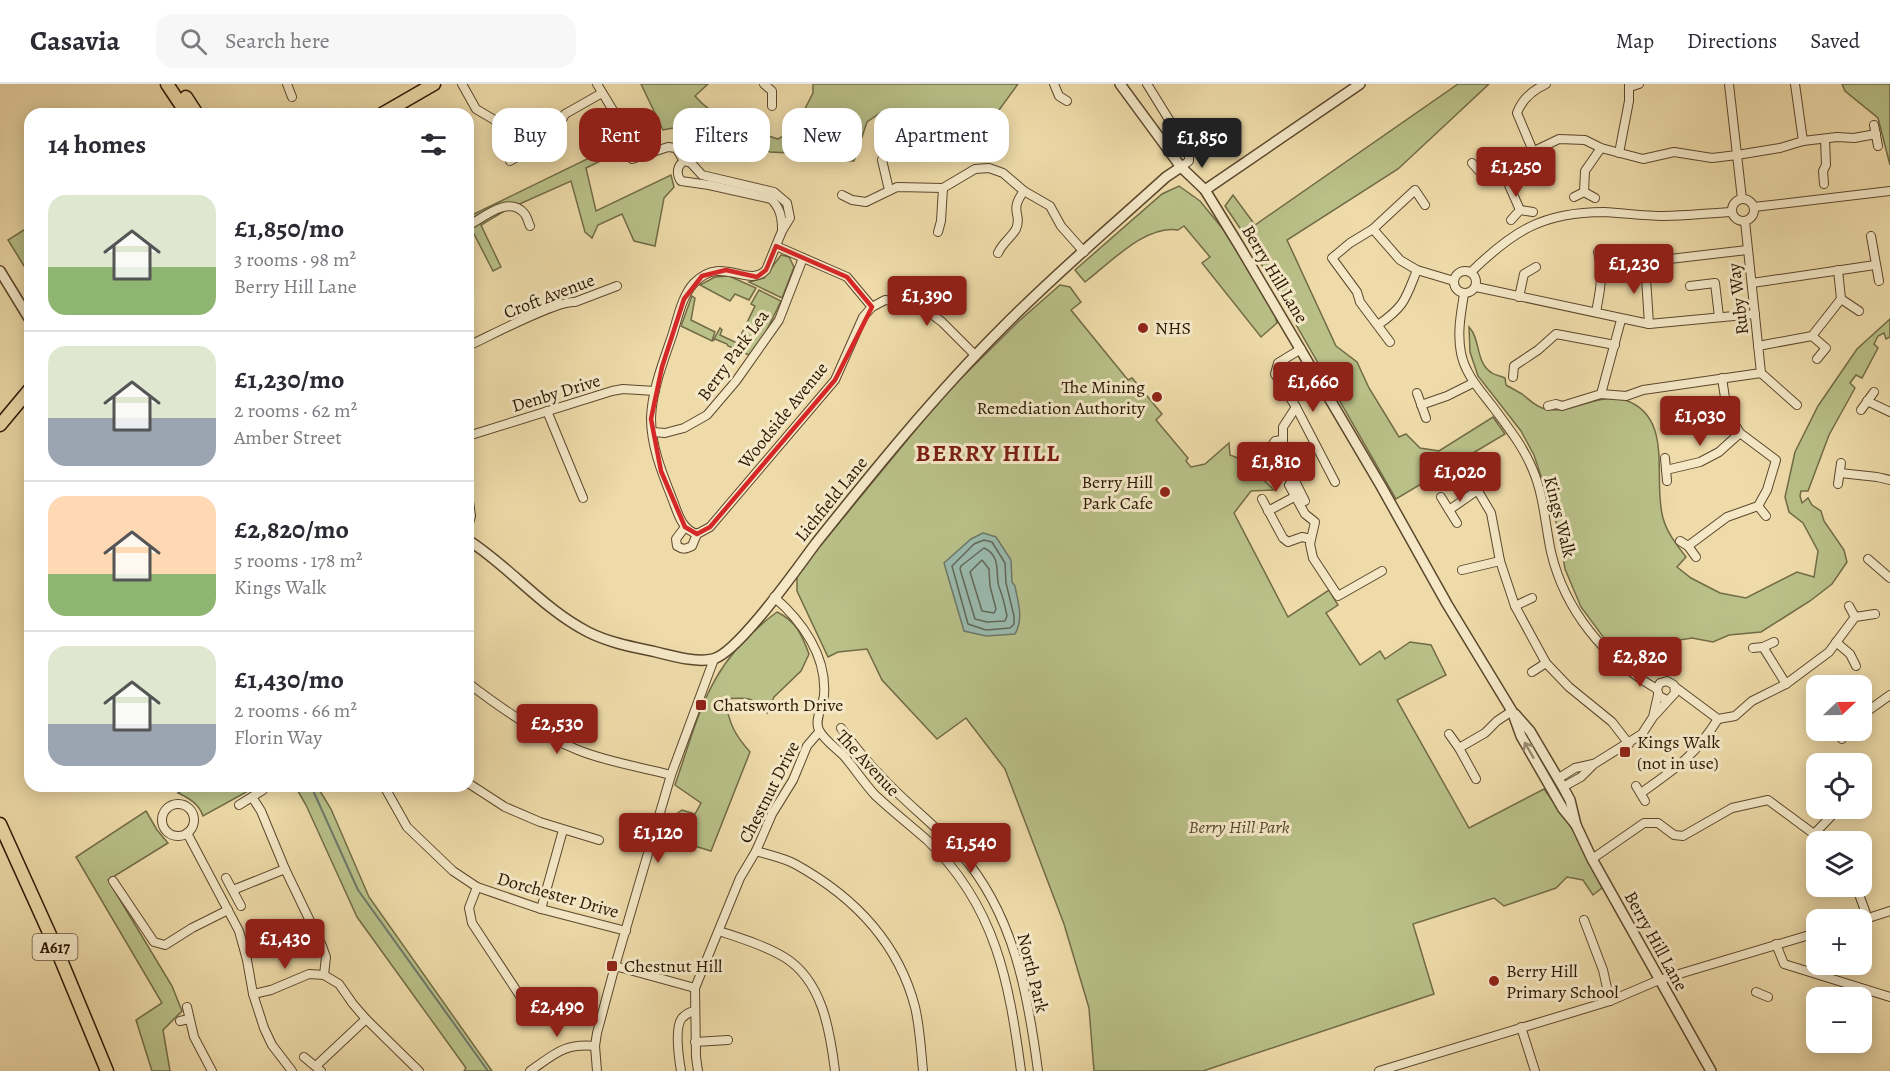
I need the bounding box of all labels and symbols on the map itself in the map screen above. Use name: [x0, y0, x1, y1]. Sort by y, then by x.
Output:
pin: £1,850: [1153, 118, 1251, 169]
pin: £1,250: [1467, 147, 1565, 198]
street label: Berry Hill Lane: [1236, 220, 1314, 328]
pin: £1,230: [1585, 244, 1683, 295]
street label: Ruby Way: [1722, 261, 1754, 336]
street label: Croft Avenue: [500, 268, 598, 324]
pin: £1,390: [878, 276, 976, 327]
street label: Berry Park Lea: [692, 304, 775, 405]
place label: NHS: [1155, 316, 1191, 340]
marker: NHS: [1136, 321, 1150, 335]
street label: Woodside Avenue: [732, 357, 833, 474]
pin: £1,660: [1264, 362, 1362, 413]
street label: Denby Drive: [509, 368, 603, 418]
place label: The Mining Remediation Authority: [977, 375, 1146, 420]
marker: The Mining Remediation Authority: [1150, 390, 1164, 404]
pin: £1,030: [1651, 396, 1749, 447]
district label: BERRY HILL: [916, 437, 1060, 469]
pin: £1,810: [1227, 442, 1325, 493]
street label: Lichfield Lane: [789, 451, 873, 547]
pin: £1,020: [1411, 452, 1509, 503]
place label: Berry Hill Park Cafe: [1081, 470, 1154, 515]
street label: Kings Walk: [1538, 474, 1582, 560]
marker: Berry Hill Park Cafe: [1158, 485, 1172, 499]
pin: £2,820: [1591, 637, 1689, 688]
north arrow: [1806, 675, 1872, 741]
place label: Chatsworth Drive: [713, 693, 843, 717]
marker: Chatsworth Drive: [694, 698, 708, 712]
pin: £2,530: [508, 704, 606, 755]
street label: The Avenue: [831, 724, 905, 802]
place label: Kings Walk (not in use): [1637, 730, 1720, 775]
street label: Chestnut Drive: [733, 737, 805, 847]
one-way arrow: [1523, 742, 1535, 759]
marker: Kings Walk (not in use): [1618, 745, 1632, 759]
pin: £1,120: [609, 813, 707, 864]
park label: Berry Hill Park: [1188, 815, 1290, 839]
pin: £1,540: [922, 823, 1020, 874]
street label: Dorchester Drive: [494, 866, 622, 924]
street label: Berry Hill Lane: [1619, 887, 1693, 995]
pin: £1,430: [236, 919, 334, 970]
street label: North Park: [1012, 931, 1054, 1015]
road number: A617: [32, 934, 78, 960]
place label: Chestnut Hill: [624, 954, 723, 978]
marker: Chestnut Hill: [605, 959, 619, 973]
place label: Berry Hill Primary School: [1506, 959, 1619, 1004]
marker: Berry Hill Primary School: [1487, 974, 1501, 988]
pin: £2,490: [508, 987, 606, 1038]

